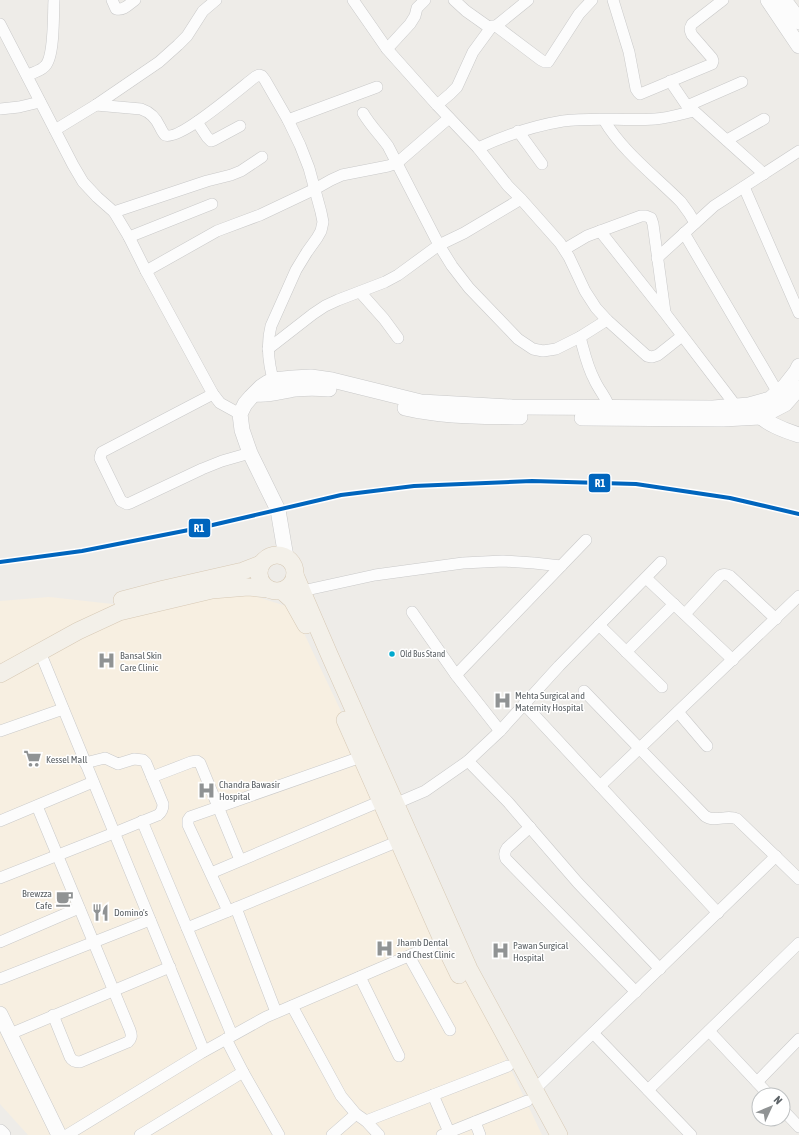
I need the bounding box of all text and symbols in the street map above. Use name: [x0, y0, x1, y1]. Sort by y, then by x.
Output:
line badge: R1: [588, 473, 611, 493]
text: R1: [595, 477, 605, 489]
line badge: R1: [188, 518, 211, 538]
text: R1: [194, 522, 204, 534]
marker: Old Bus Stand: [387, 649, 397, 659]
place label: Old Bus Stand: [400, 649, 445, 659]
place label: Bansal Skin Care Clinic: [120, 650, 162, 673]
hospital icon: Bansal Skin Care Clinic: [97, 651, 117, 671]
place label: Mehta Surgical and Maternity Hospital: [515, 690, 585, 713]
hospital icon: Mehta Surgical and Maternity Hospital: [492, 691, 512, 711]
supermarket icon: Kessel Mall: [23, 749, 43, 769]
place label: Kessel Mall: [46, 754, 88, 765]
place label: Chandra Bawasir Hospital: [219, 779, 281, 802]
hospital icon: Chandra Bawasir Hospital: [196, 780, 216, 800]
place label: Brewzza Cafe: [22, 888, 52, 911]
cafe icon: Brewzza Cafe: [55, 889, 75, 909]
restaurant icon: Domino's: [91, 902, 111, 922]
place label: Domino's: [114, 907, 149, 918]
place label: Jhamb Dental and Chest Clinic: [397, 937, 455, 960]
hospital icon: Jhamb Dental and Chest Clinic: [374, 938, 394, 958]
place label: Pawan Surgical Hospital: [513, 940, 569, 963]
hospital icon: Pawan Surgical Hospital: [490, 941, 510, 961]
north arrow: [751, 1087, 791, 1127]
text: N: [772, 1094, 785, 1107]

